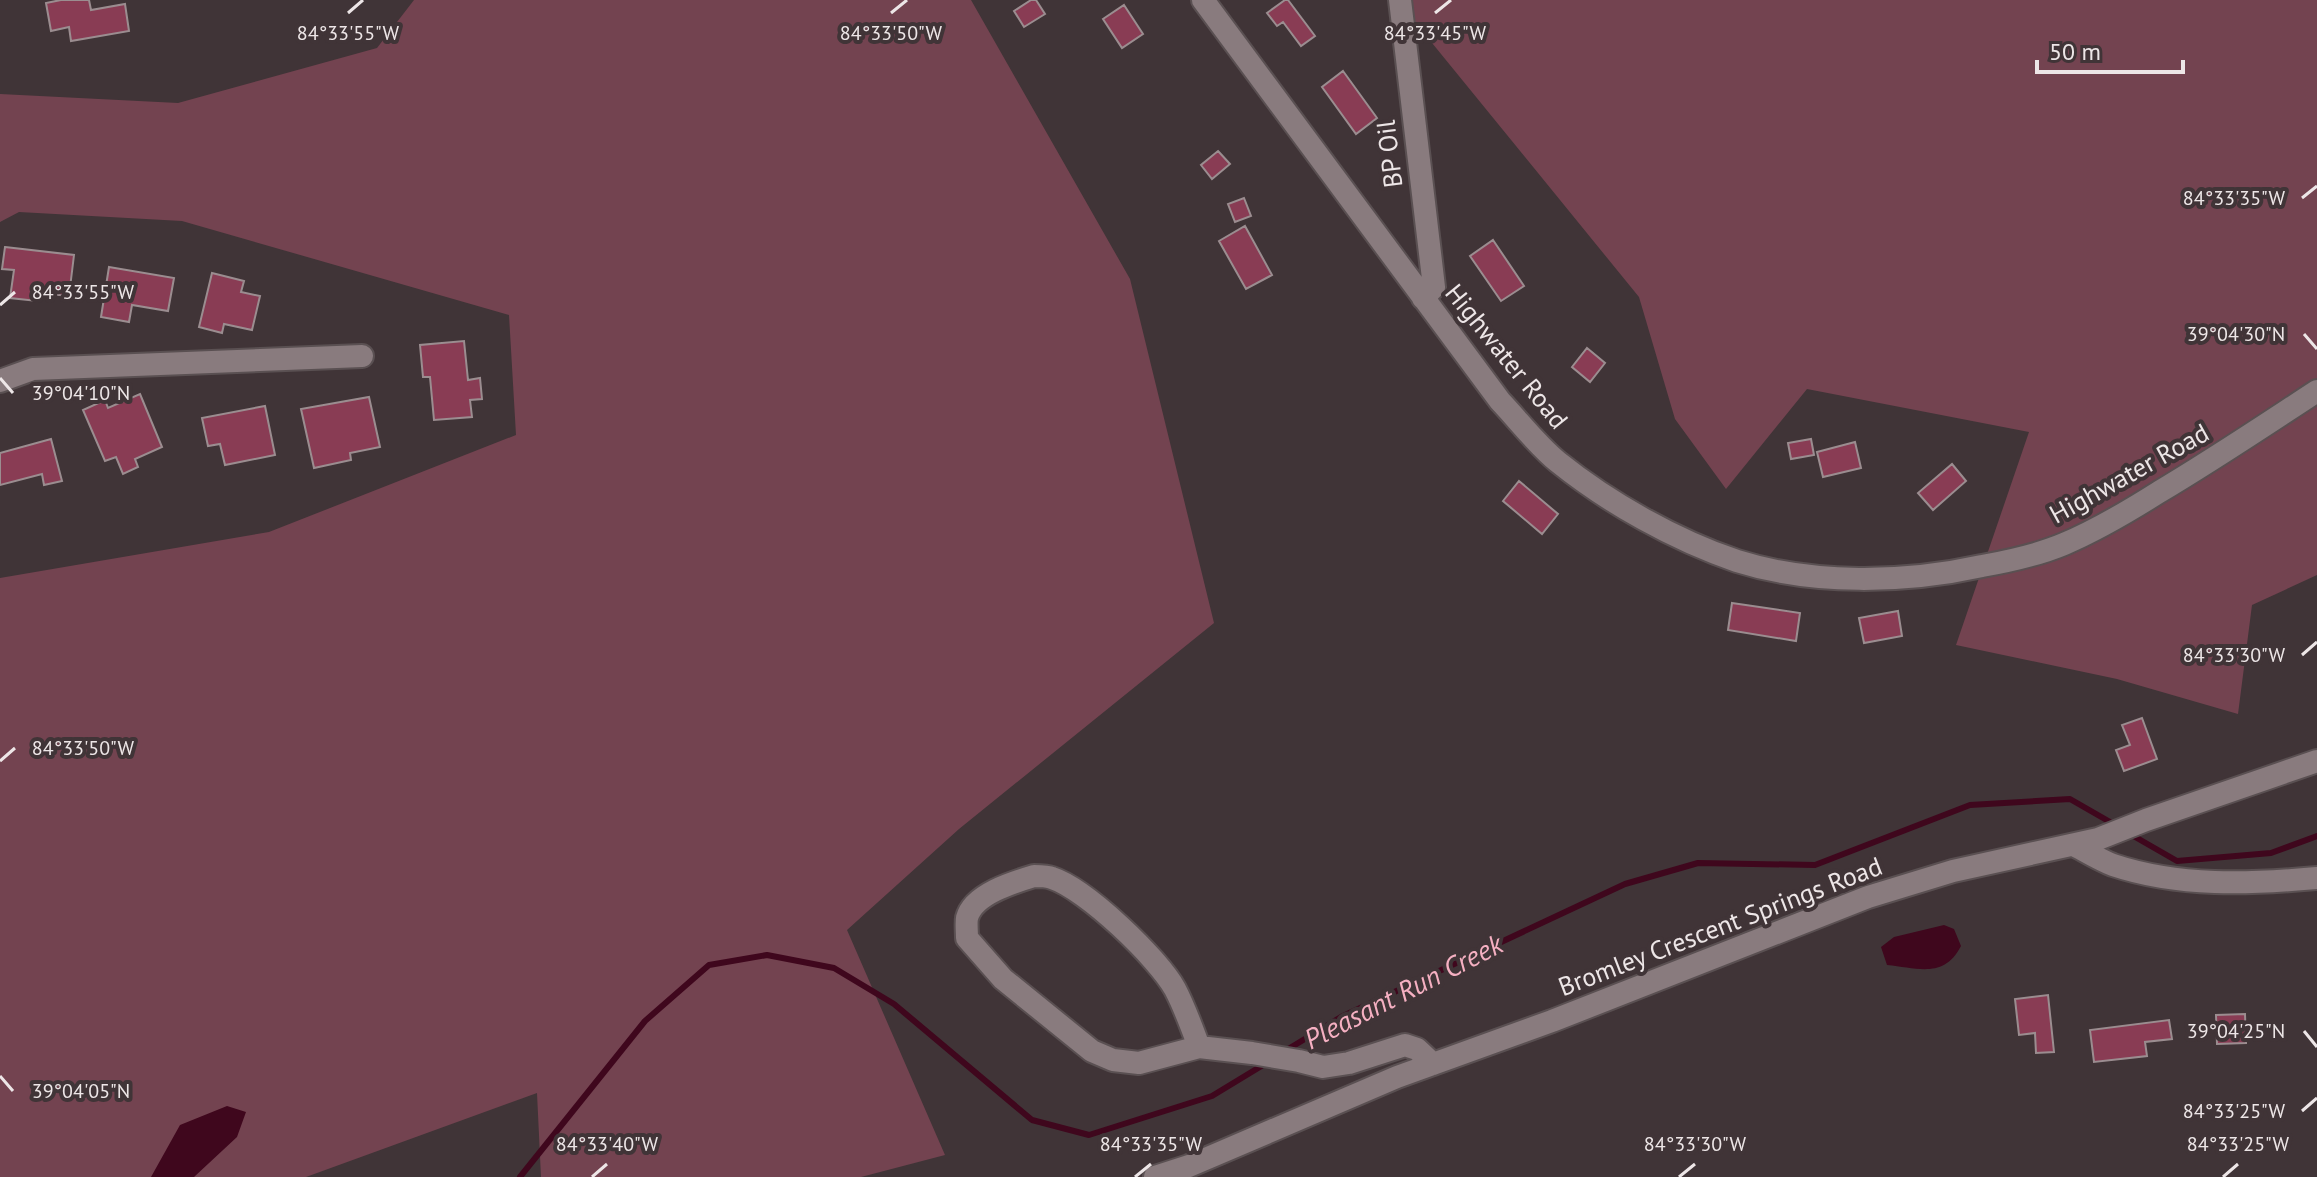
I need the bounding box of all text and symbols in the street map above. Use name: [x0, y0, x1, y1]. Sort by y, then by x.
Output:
text: 84°33'55"W: [297, 20, 400, 46]
text: 84°33'50"W: [840, 20, 943, 46]
text: 84°33'45"W: [1384, 20, 1487, 46]
scale bar: [2037, 24, 2183, 74]
text: 50 m: [2049, 36, 2101, 67]
street label: BP Oil: [1368, 118, 1410, 190]
text: 84°33'35"W: [2183, 185, 2286, 211]
street label: Highwater Road: [1438, 277, 1576, 435]
text: 84°33'55"W: [32, 279, 135, 305]
text: 39°04'30"N: [2187, 321, 2285, 347]
text: 39°04'10"N: [32, 380, 130, 406]
street label: Highwater Road: [2044, 416, 2214, 530]
text: 84°33'30"W: [2183, 642, 2286, 668]
text: 84°33'50"W: [32, 735, 135, 761]
street label: Bromley Crescent Springs Road: [1554, 849, 1886, 1003]
water label: Pleasant Run Creek: [1297, 924, 1510, 1057]
text: 39°04'25"N: [2187, 1018, 2285, 1044]
text: 39°04'05"N: [32, 1078, 130, 1104]
text: 84°33'25"W: [2183, 1098, 2286, 1124]
text: 84°33'40"W: [556, 1131, 659, 1157]
text: 84°33'35"W: [1100, 1131, 1203, 1157]
text: 84°33'30"W: [1644, 1131, 1747, 1157]
text: 84°33'25"W: [2187, 1131, 2290, 1157]

